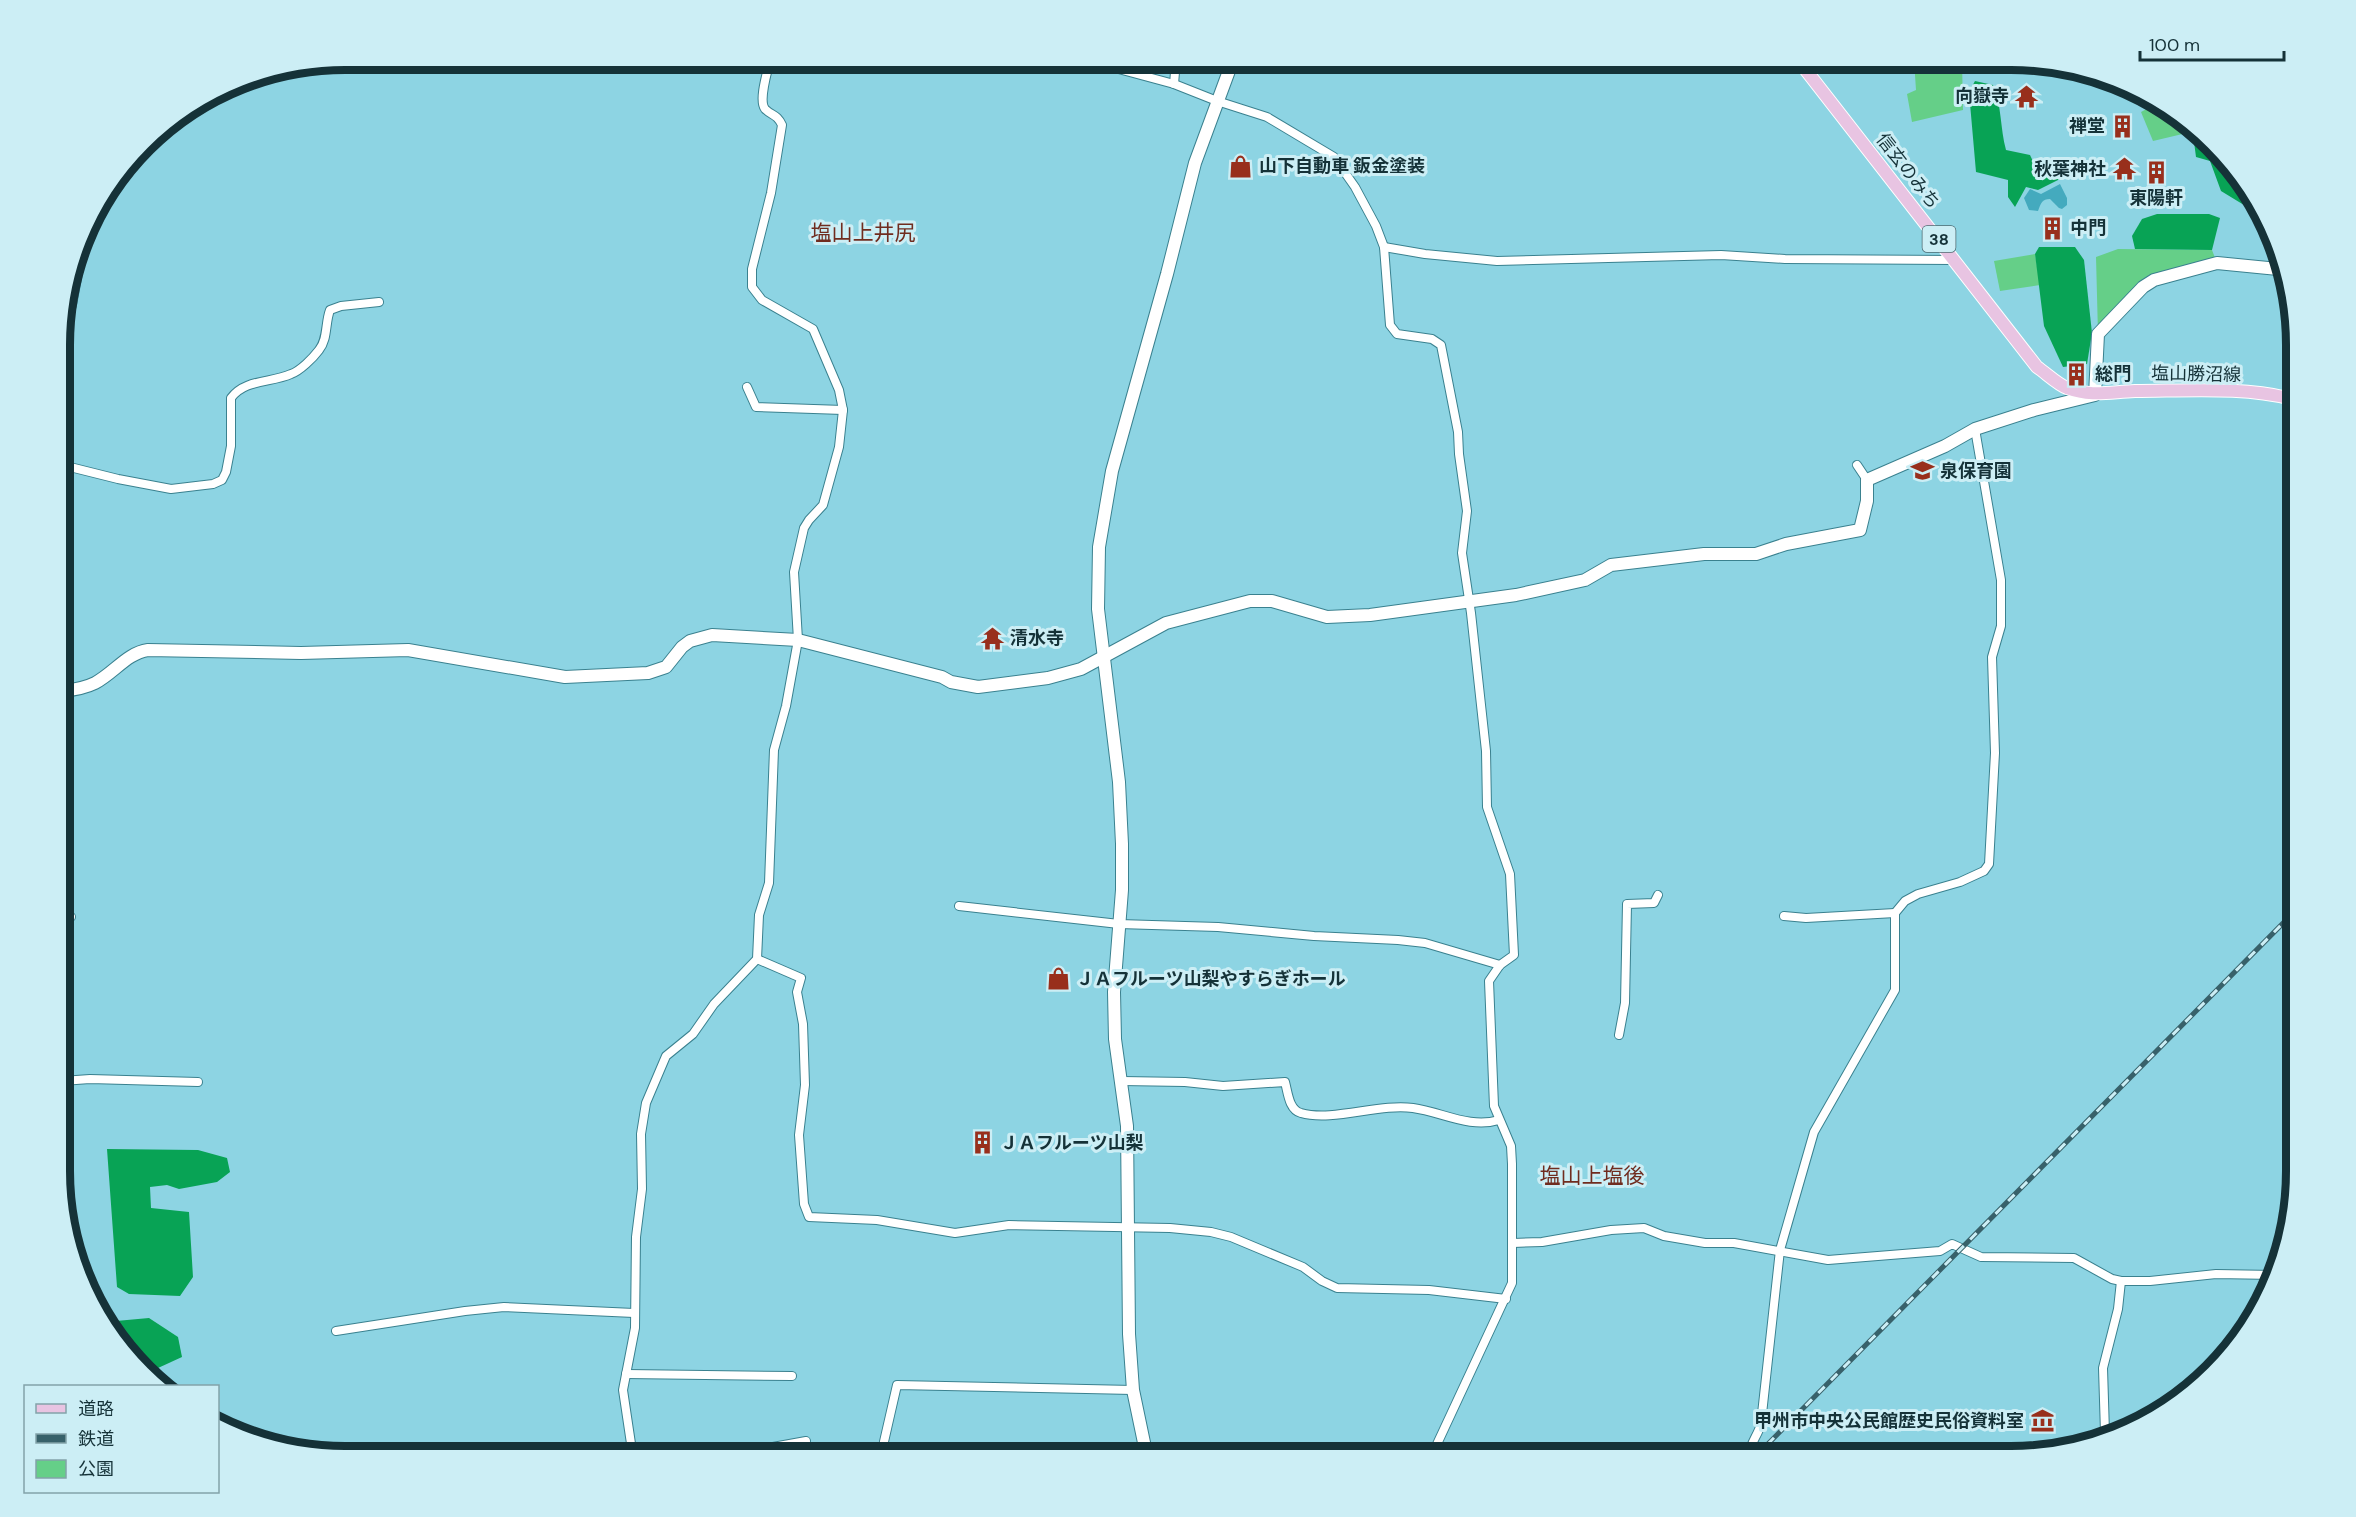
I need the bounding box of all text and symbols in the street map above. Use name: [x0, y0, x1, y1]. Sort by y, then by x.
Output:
scale bar: [2140, 24, 2284, 62]
text: 100 m: [2149, 33, 2200, 57]
temple icon: 向嶽寺: [2014, 83, 2040, 109]
place label: 向嶽寺: [1955, 84, 2009, 108]
building icon: 禅堂: [2110, 113, 2136, 139]
place label: 禅堂: [2069, 114, 2105, 138]
street label: 信玄のみち: [1871, 128, 1945, 214]
shop icon: 山下自動車 鈑金塗装: [1228, 153, 1254, 179]
place label: 山下自動車 鈑金塗装: [1259, 154, 1425, 178]
temple icon: 秋葉神社: [2111, 156, 2137, 182]
place label: 秋葉神社: [2034, 157, 2106, 181]
building icon: 東陽軒: [2143, 159, 2169, 185]
place label: 東陽軒: [2129, 186, 2183, 210]
building icon: 中門: [2039, 215, 2065, 241]
place label: 中門: [2070, 216, 2106, 240]
district label: 塩山上井尻: [811, 219, 916, 247]
road number: 38: [1922, 226, 1956, 252]
building icon: 総門: [2064, 361, 2090, 387]
street label: 塩山勝沼線: [2151, 361, 2241, 387]
place label: 総門: [2095, 362, 2131, 386]
school or university icon: 泉保育園: [1909, 458, 1935, 484]
place label: 泉保育園: [1940, 459, 2012, 483]
temple icon: 清水寺: [979, 625, 1005, 651]
place label: 清水寺: [1010, 626, 1064, 650]
shop icon: ＪＡフルーツ山梨やすらぎホール: [1045, 966, 1071, 992]
place label: ＪＡフルーツ山梨やすらぎホール: [1076, 967, 1346, 991]
building icon: ＪＡフルーツ山梨: [969, 1130, 995, 1156]
place label: ＪＡフルーツ山梨: [1000, 1131, 1144, 1155]
district label: 塩山上塩後: [1540, 1162, 1645, 1190]
legend: [24, 1385, 219, 1493]
text: 道路: [78, 1397, 114, 1421]
museum icon: 甲州市中央公民館歴史民俗資料室: [2029, 1408, 2055, 1434]
place label: 甲州市中央公民館歴史民俗資料室: [1754, 1409, 2024, 1433]
text: 鉄道: [78, 1427, 114, 1451]
text: 公園: [78, 1457, 114, 1481]

